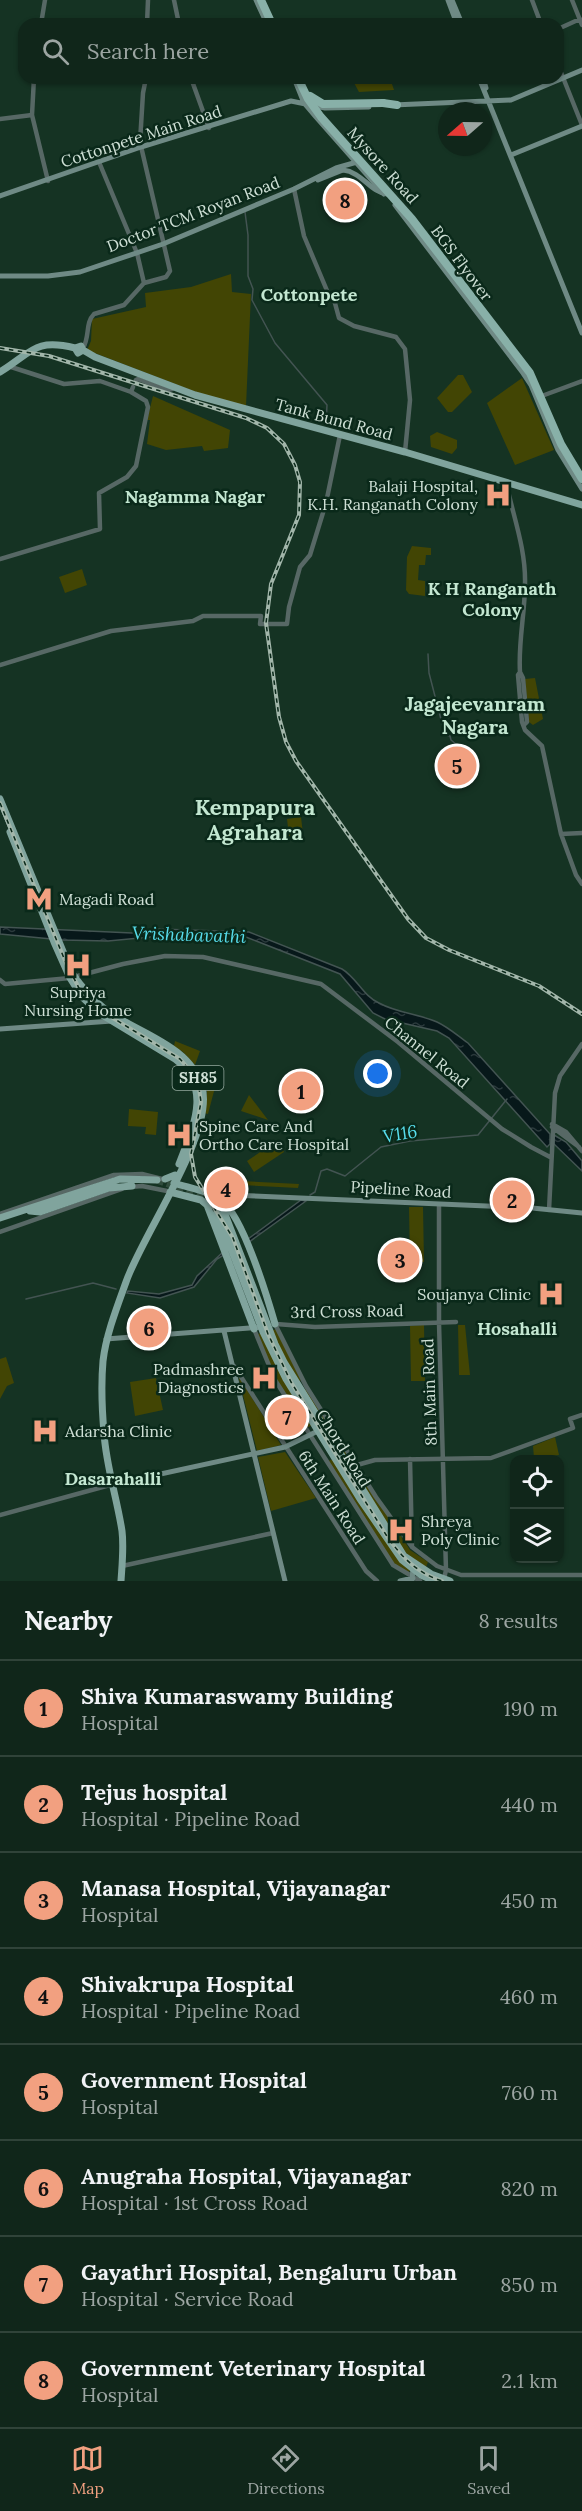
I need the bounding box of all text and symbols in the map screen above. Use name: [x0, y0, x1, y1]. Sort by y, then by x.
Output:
search box: [18, 18, 564, 84]
icon: search: [39, 35, 72, 68]
text: Search here: [87, 37, 209, 65]
street label: Cottonpete Main Road: [58, 100, 224, 171]
north arrow: [438, 102, 492, 156]
street label: Mysore Road: [343, 122, 423, 208]
street label: Doctor TCM Royan Road: [104, 172, 283, 256]
pin: 8: [326, 178, 364, 222]
street label: BGS Flyover: [427, 221, 497, 305]
district label: Cottonpete: [261, 283, 358, 306]
street label: Tank Bund Road: [273, 394, 395, 444]
place label: Balaji Hospital, K.H. Ranganath Colony: [307, 476, 479, 514]
hospital icon: Balaji Hospital, K.H. Ranganath Colony: [483, 480, 513, 510]
district label: Nagamma Nagar: [125, 485, 266, 508]
district label: K H Ranganath Colony: [428, 577, 556, 621]
district label: Jagajeevanram Nagara: [405, 691, 546, 739]
pin: 5: [438, 744, 476, 789]
district label: Kempapura Agrahara: [195, 793, 316, 846]
metro station icon: Magadi Road: [24, 884, 54, 914]
place label: Magadi Road: [59, 889, 155, 909]
water label: Vrishabavathi: [132, 921, 247, 948]
hospital icon: Supriya Nursing Home: [63, 950, 93, 980]
place label: Supriya Nursing Home: [24, 982, 132, 1020]
street label: Channel Road: [381, 1012, 474, 1092]
your location: [363, 1059, 392, 1088]
road number: SH85: [172, 1066, 224, 1090]
pin: 1: [282, 1068, 320, 1114]
place label: Spine Care And Ortho Care Hospital: [199, 1116, 349, 1154]
water label: V116: [381, 1119, 419, 1148]
hospital icon: Spine Care And Ortho Care Hospital: [164, 1120, 194, 1150]
pin: 4: [206, 1166, 246, 1212]
street label: Pipeline Road: [350, 1176, 452, 1202]
pin: 2: [492, 1178, 532, 1222]
pin: 3: [380, 1238, 420, 1282]
hospital icon: Soujanya Clinic: [536, 1279, 566, 1309]
place label: Soujanya Clinic: [417, 1284, 531, 1304]
street label: 3rd Cross Road: [290, 1300, 404, 1322]
pin: 6: [130, 1306, 168, 1350]
district label: Hosahalli: [477, 1317, 557, 1340]
street label: 8th Main Road: [417, 1338, 441, 1446]
place label: Padmashree Diagnostics: [153, 1359, 244, 1397]
hospital icon: Padmashree Diagnostics: [249, 1363, 279, 1393]
pin: 7: [268, 1394, 306, 1440]
street label: Chord Road: [312, 1405, 376, 1491]
hospital icon: Adarsha Clinic: [30, 1416, 60, 1446]
place label: Adarsha Clinic: [64, 1421, 172, 1441]
street label: 6th Main Road: [294, 1446, 370, 1548]
map controls: [510, 1455, 564, 1563]
button: locate: [510, 1455, 564, 1509]
district label: Dasarahalli: [65, 1467, 162, 1490]
button: layers: [510, 1509, 564, 1563]
place label: Shreya Poly Clinic: [421, 1511, 500, 1549]
hospital icon: Shreya Poly Clinic: [386, 1515, 416, 1545]
text: Nearby: [24, 1604, 112, 1637]
text: 8 results: [479, 1608, 558, 1633]
text: Shiva Kumaraswamy Building: [81, 1682, 393, 1710]
text: 1: [39, 1696, 48, 1721]
text: 190 m: [504, 1696, 558, 1721]
text: Hospital: [81, 1710, 159, 1735]
text: Tejus hospital: [81, 1778, 227, 1806]
text: 2: [38, 1792, 49, 1817]
text: 440 m: [501, 1792, 558, 1817]
text: Hospital · Pipeline Road: [81, 1806, 300, 1831]
text: Manasa Hospital, Vijayanagar: [81, 1874, 390, 1902]
text: 3: [38, 1888, 49, 1913]
text: 450 m: [501, 1888, 558, 1913]
text: Hospital: [81, 1902, 159, 1927]
text: Shivakrupa Hospital: [81, 1970, 294, 1998]
text: 4: [38, 1984, 49, 2009]
text: 460 m: [500, 1984, 558, 2009]
text: Hospital · Pipeline Road: [81, 1998, 300, 2023]
text: Government Hospital: [81, 2066, 307, 2094]
text: 5: [38, 2080, 49, 2105]
text: 760 m: [502, 2080, 558, 2105]
text: Hospital: [81, 2094, 159, 2119]
text: Anugraha Hospital, Vijayanagar: [81, 2162, 411, 2190]
text: 6: [38, 2176, 49, 2201]
text: 820 m: [500, 2176, 558, 2201]
text: Hospital · 1st Cross Road: [81, 2190, 308, 2215]
text: Gayathri Hospital, Bengaluru Urban: [81, 2258, 457, 2286]
text: 7: [39, 2272, 48, 2297]
text: 850 m: [500, 2272, 558, 2297]
text: Hospital · Service Road: [81, 2286, 294, 2311]
text: Government Veterinary Hospital: [81, 2354, 426, 2382]
text: 8: [38, 2368, 49, 2393]
text: 2.1 km: [501, 2368, 558, 2393]
text: Hospital: [81, 2382, 159, 2407]
tab: Map: [71, 2442, 104, 2498]
tab: Directions: [247, 2442, 325, 2498]
tab: Saved: [467, 2442, 511, 2498]

